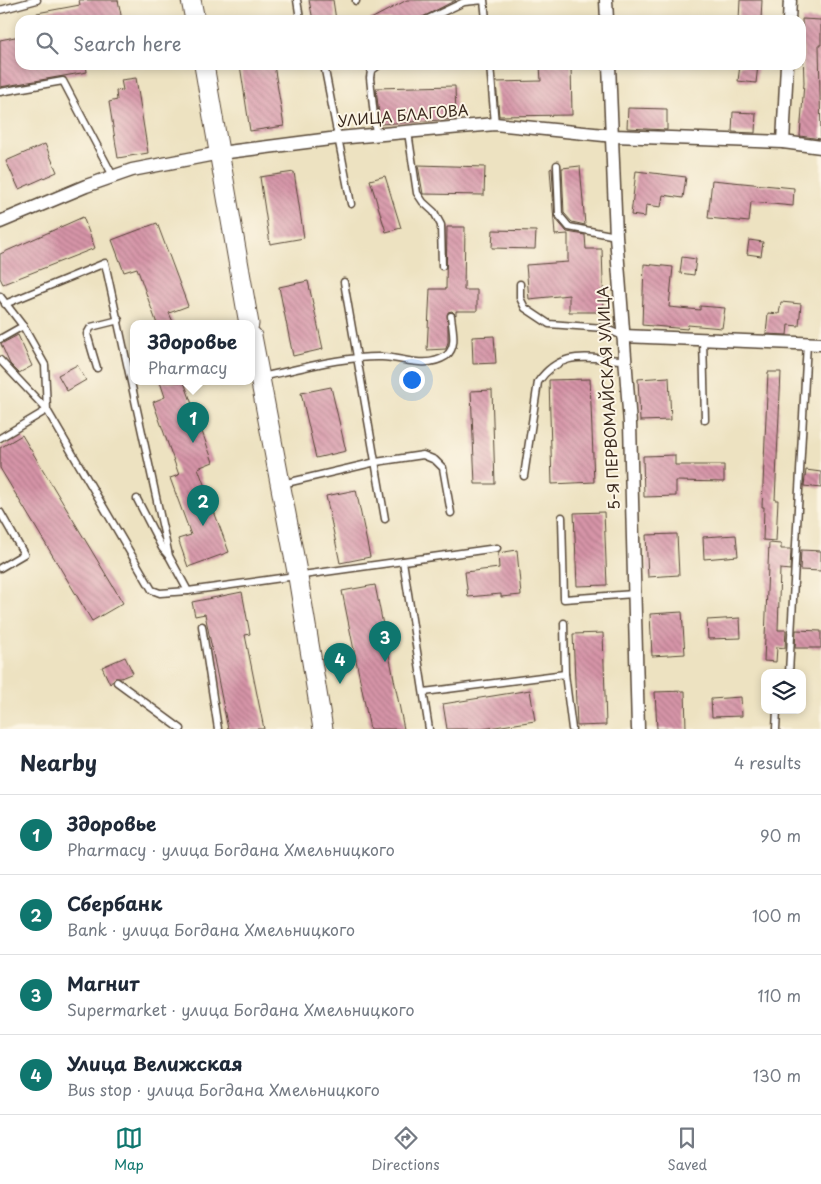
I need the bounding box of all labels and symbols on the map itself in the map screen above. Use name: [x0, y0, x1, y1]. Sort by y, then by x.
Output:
street label: УЛИЦА БЛАГОВА: [337, 97, 469, 132]
street label: 5-Я ПЕРВОМАЙСКАЯ УЛИЦА: [590, 286, 625, 510]
your location: [399, 367, 425, 393]
pin: 1: [177, 402, 209, 443]
pin: 2: [187, 485, 219, 526]
pin: 3: [369, 621, 401, 662]
pin: 4: [324, 643, 356, 684]

